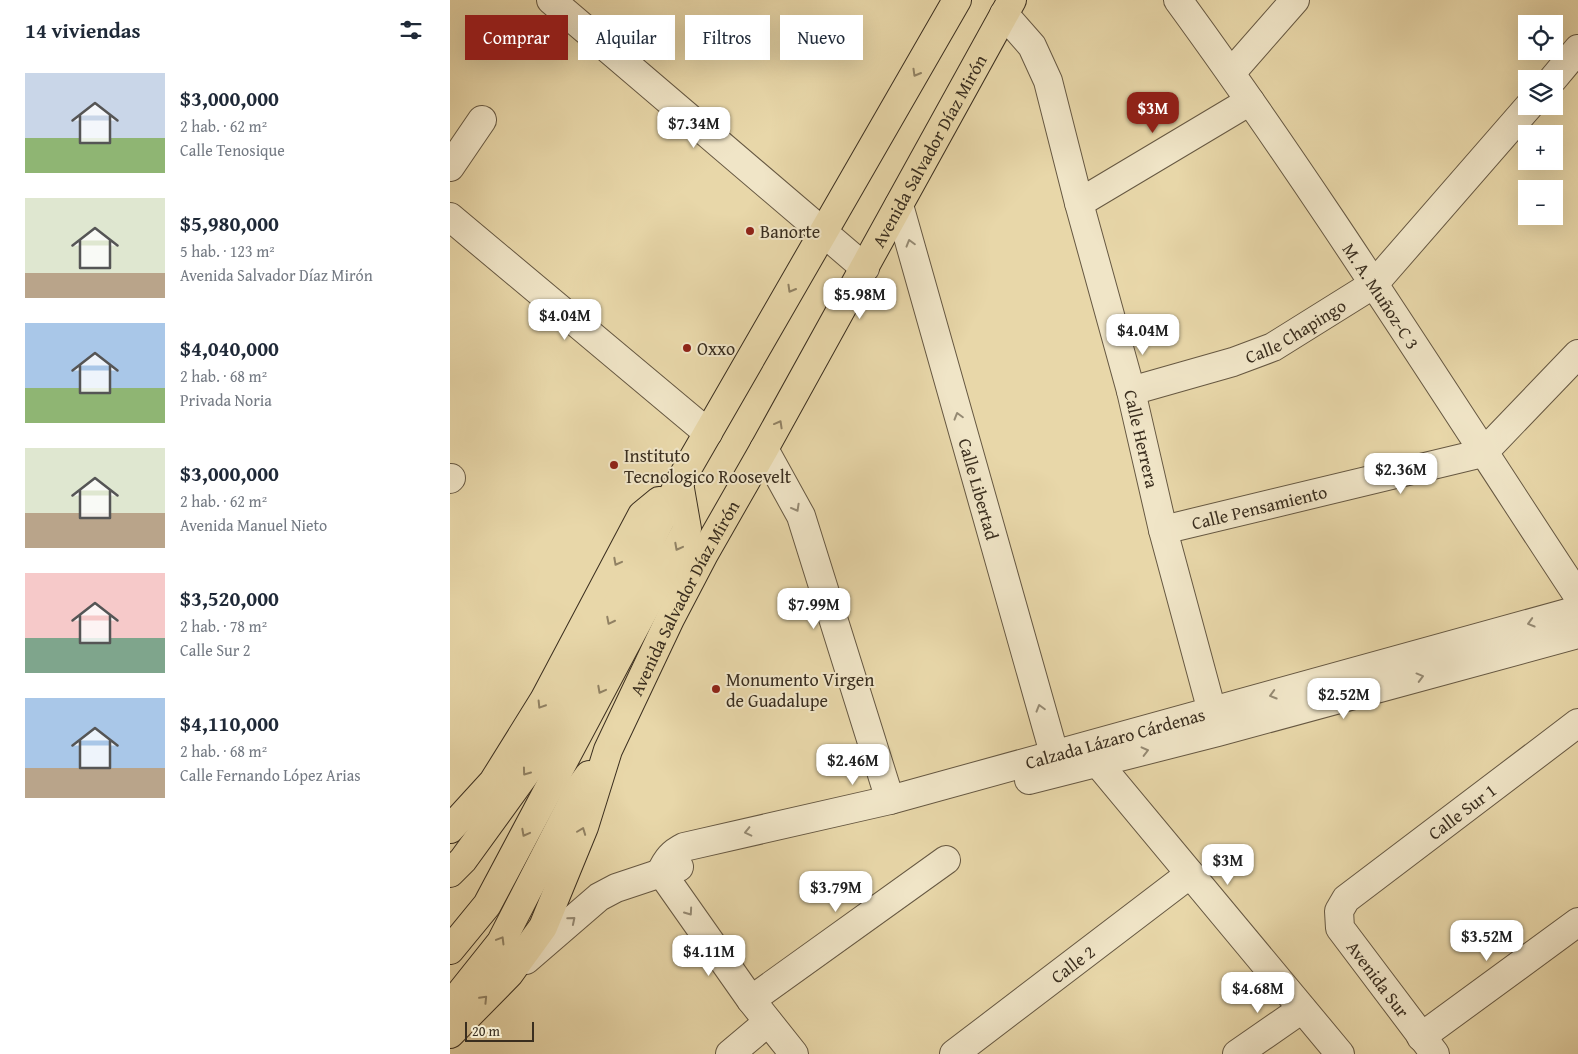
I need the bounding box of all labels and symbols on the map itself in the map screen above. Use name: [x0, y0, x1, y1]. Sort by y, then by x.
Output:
street label: Avenida Salvador Díaz Mirón: [865, 49, 993, 252]
one-way arrow: [912, 67, 922, 76]
pin: $3M: [1129, 92, 1177, 134]
pin: $7.34M: [653, 106, 735, 149]
place label: Banorte: [760, 218, 820, 245]
marker: Banorte: [744, 225, 756, 237]
street label: M. A. Muñoz-C 3: [1336, 237, 1427, 354]
one-way arrow: [905, 239, 916, 247]
pin: $5.98M: [819, 278, 901, 320]
one-way arrow: [787, 284, 797, 293]
street label: Calle Chapingo: [1241, 291, 1351, 370]
pin: $4.04M: [524, 298, 606, 341]
pin: $4.04M: [1102, 314, 1184, 356]
place label: Oxxo: [697, 335, 735, 362]
marker: Oxxo: [681, 342, 693, 354]
street label: Calle Herrera: [1118, 387, 1166, 491]
one-way arrow: [954, 413, 964, 421]
one-way arrow: [772, 420, 782, 429]
street label: Calle Libertad: [952, 435, 1007, 543]
place label: Instituto Tecnologico Roosevelt: [624, 442, 792, 490]
pin: $2.36M: [1360, 452, 1442, 495]
marker: Instituto Tecnologico Roosevelt: [608, 459, 620, 471]
street label: Calle Pensamiento: [1189, 477, 1330, 536]
street label: Avenida Salvador Díaz Mirón: [622, 495, 746, 700]
one-way arrow: [790, 502, 800, 511]
one-way arrow: [674, 541, 684, 550]
one-way arrow: [613, 556, 623, 565]
pin: $7.99M: [773, 588, 855, 630]
one-way arrow: [606, 616, 616, 625]
one-way arrow: [1527, 617, 1536, 627]
place label: Monumento Virgen de Guadalupe: [726, 666, 874, 714]
one-way arrow: [1416, 672, 1425, 683]
pin: $2.52M: [1303, 678, 1385, 720]
marker: Monumento Virgen de Guadalupe: [710, 683, 722, 695]
one-way arrow: [597, 685, 607, 694]
one-way arrow: [1270, 689, 1278, 699]
one-way arrow: [538, 699, 547, 709]
street label: Calzada Lázaro Cárdenas: [1022, 700, 1208, 776]
one-way arrow: [1035, 703, 1046, 712]
pin: $2.46M: [812, 744, 894, 786]
one-way arrow: [1141, 746, 1149, 756]
one-way arrow: [523, 766, 532, 776]
street label: Calle Sur 1: [1422, 776, 1502, 846]
one-way arrow: [744, 826, 753, 837]
one-way arrow: [576, 827, 586, 836]
one-way arrow: [521, 828, 531, 837]
pin: $3M: [1204, 844, 1252, 886]
pin: $3.79M: [795, 870, 877, 913]
one-way arrow: [683, 906, 692, 916]
one-way arrow: [567, 916, 576, 925]
pin: $3.52M: [1446, 920, 1528, 962]
pin: $4.11M: [668, 934, 750, 977]
street label: Avenida Sur: [1340, 935, 1416, 1024]
one-way arrow: [495, 936, 505, 945]
street label: Calle 2: [1045, 938, 1100, 989]
pin: $4.68M: [1217, 972, 1299, 1014]
one-way arrow: [478, 996, 487, 1005]
scale bar: [465, 1019, 534, 1042]

